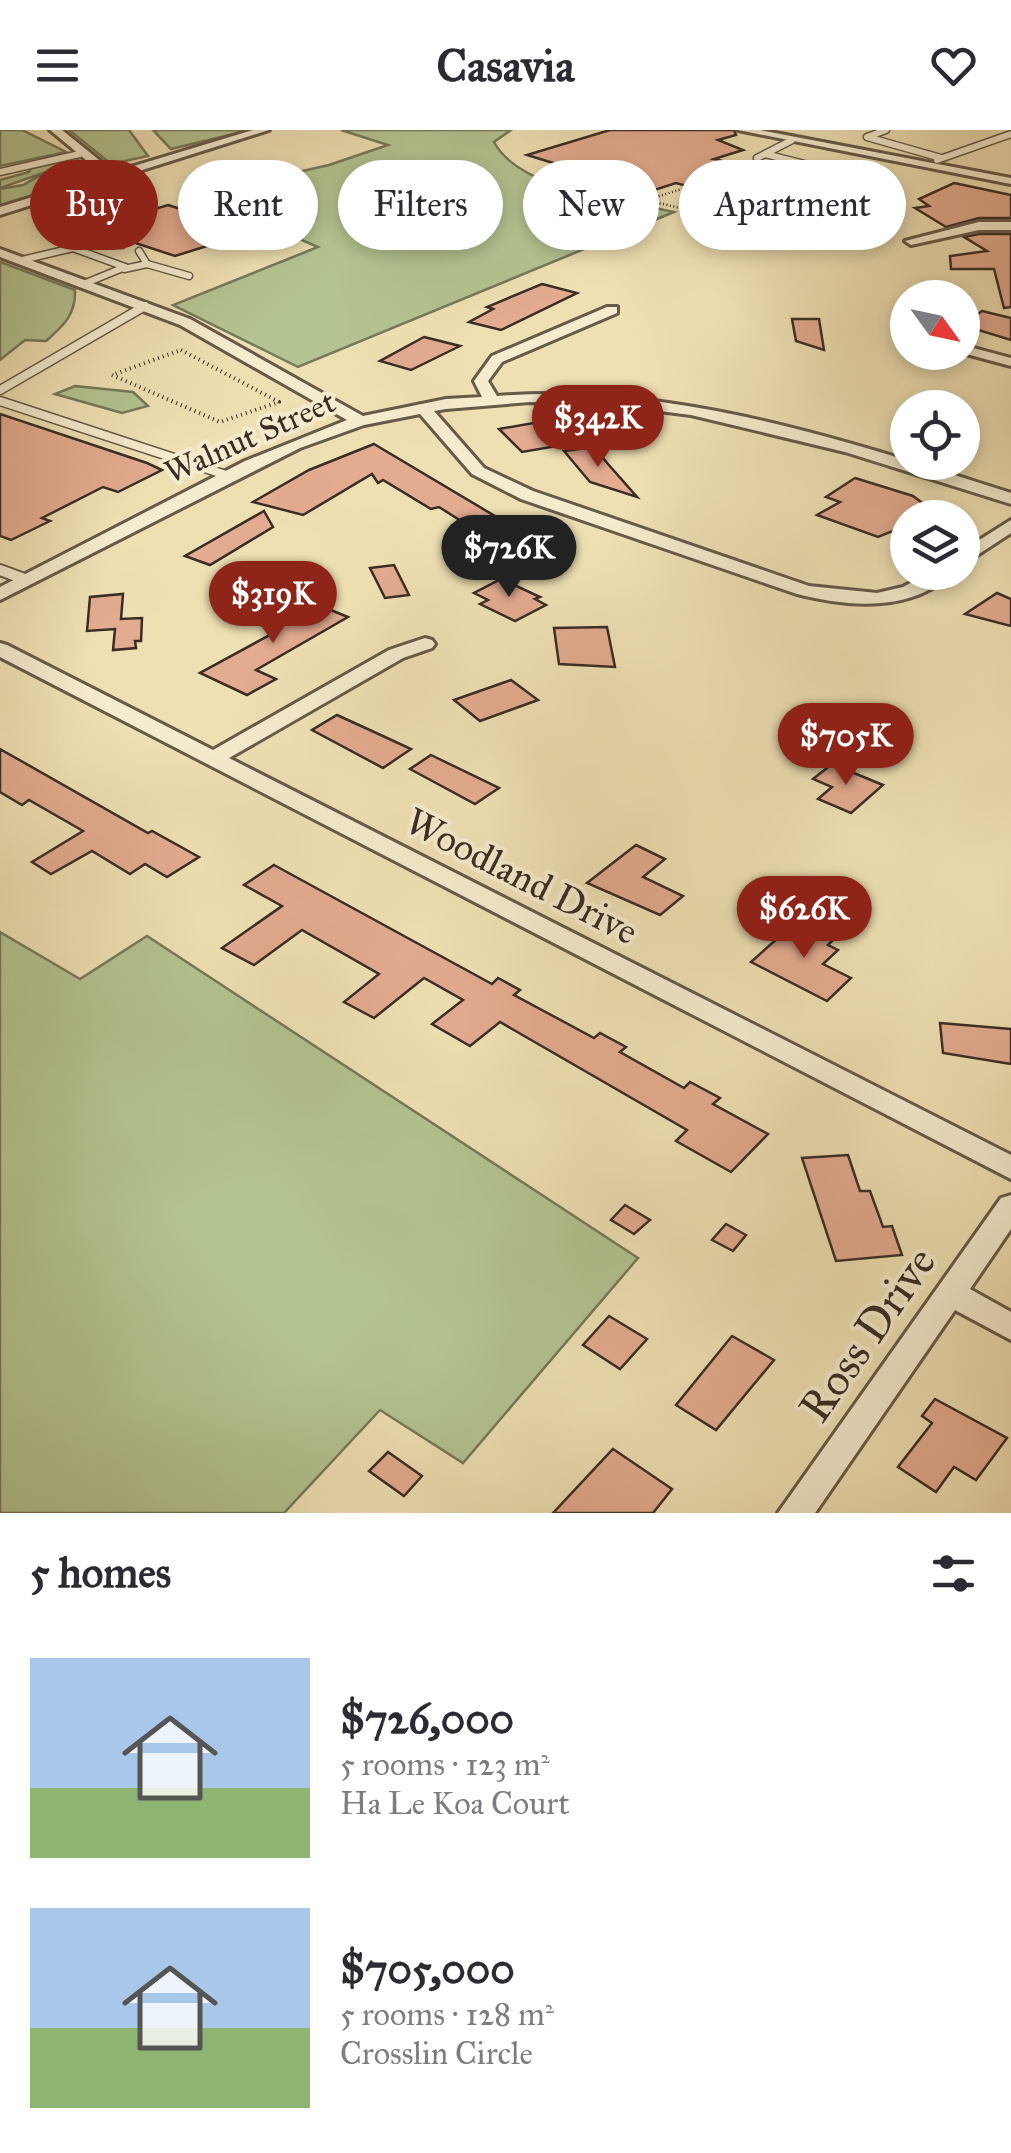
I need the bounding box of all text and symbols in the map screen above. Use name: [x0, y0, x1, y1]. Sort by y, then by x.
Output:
icon: menu: [30, 38, 85, 93]
text: Casavia: [437, 38, 574, 93]
icon: heart: [926, 38, 981, 93]
chip: Buy: [30, 160, 158, 250]
chip: Rent: [178, 160, 318, 250]
chip: Filters: [338, 160, 503, 250]
chip: New: [523, 160, 659, 250]
chip: Apartment: [679, 160, 906, 250]
north arrow: [890, 280, 980, 370]
map controls: [890, 280, 980, 590]
street label: Walnut Street: [159, 382, 341, 492]
pin: $342K: [528, 385, 668, 470]
button: locate: [890, 390, 980, 480]
text: $342K: [554, 398, 642, 437]
button: layers: [890, 500, 980, 590]
pin: $726K: [439, 515, 579, 600]
text: $726K: [463, 528, 555, 567]
pin: $319K: [203, 561, 343, 646]
text: $319K: [231, 574, 315, 613]
pin: $705K: [776, 703, 916, 788]
text: $705K: [800, 716, 892, 755]
street label: Woodland Drive: [398, 798, 646, 954]
pin: $626K: [734, 876, 874, 961]
text: $626K: [759, 889, 849, 928]
street label: Ross Drive: [787, 1236, 947, 1432]
icon: filters: [926, 1546, 981, 1601]
text: 5 homes: [30, 1547, 171, 1599]
text: $726,000: [340, 1693, 514, 1745]
icon: home: [110, 1698, 230, 1818]
text: 5 rooms · 123 m²: [340, 1745, 550, 1784]
text: Ha Le Koa Court: [340, 1784, 570, 1823]
text: $705,000: [340, 1943, 515, 1995]
icon: home: [110, 1948, 230, 2068]
text: 5 rooms · 128 m²: [340, 1995, 554, 2034]
text: Crosslin Circle: [340, 2034, 533, 2073]

